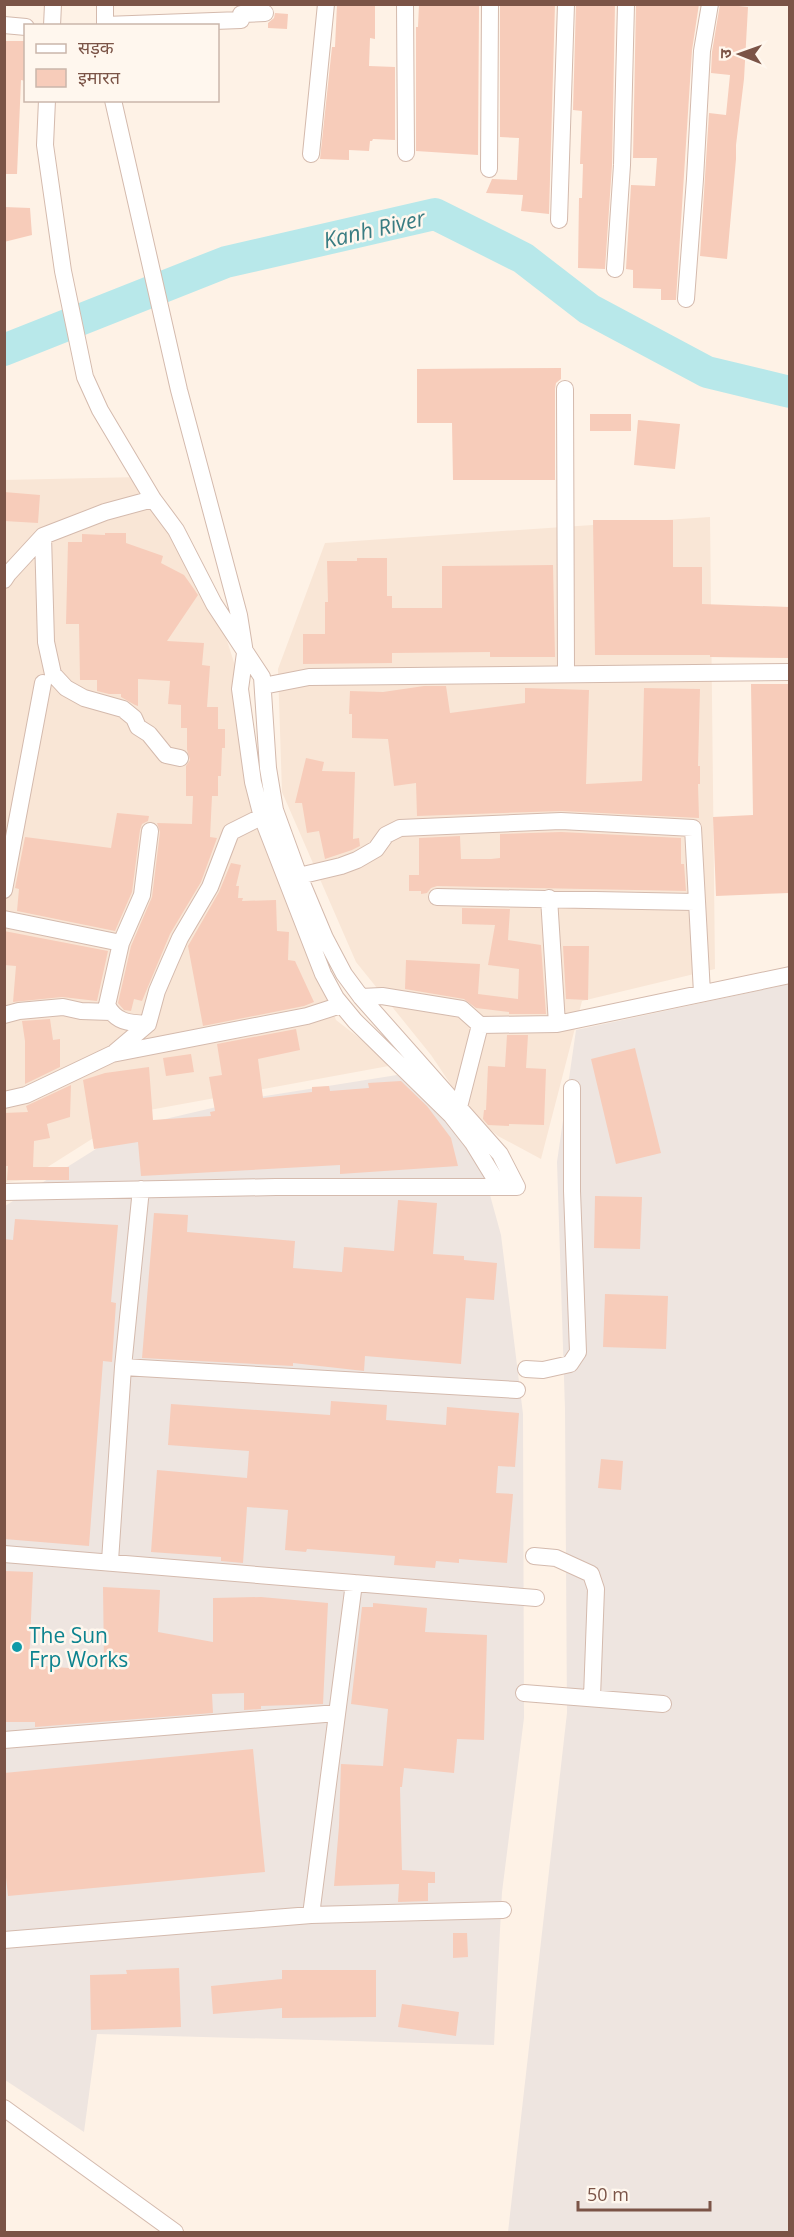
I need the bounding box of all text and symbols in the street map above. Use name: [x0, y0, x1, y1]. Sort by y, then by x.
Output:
legend: [24, 24, 219, 102]
north arrow: [710, 24, 770, 84]
text: सड़क: [78, 35, 115, 59]
text: उ: [714, 48, 736, 59]
text: इमारत: [78, 65, 121, 89]
water label: Kanh River: [320, 201, 429, 254]
place label: The Sun Frp Works: [29, 1621, 128, 1673]
marker: The Sun Frp Works: [10, 1640, 24, 1654]
scale bar: [578, 2174, 710, 2212]
text: 50 m: [587, 2182, 629, 2206]

